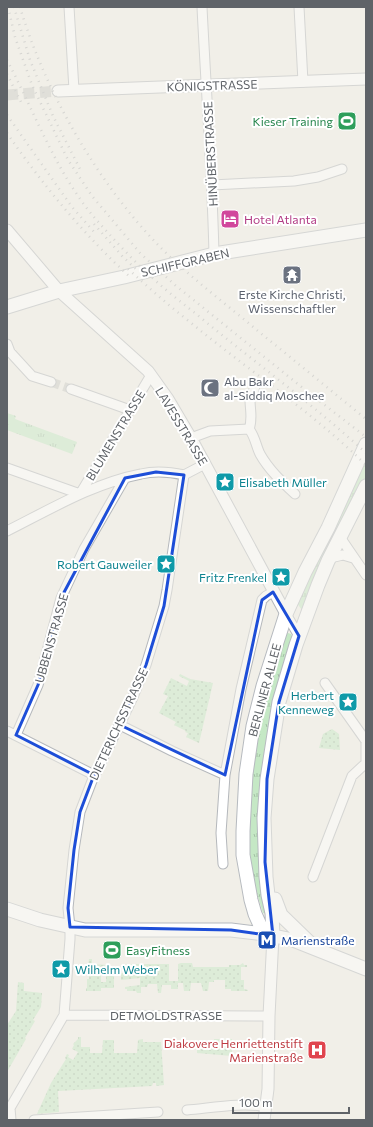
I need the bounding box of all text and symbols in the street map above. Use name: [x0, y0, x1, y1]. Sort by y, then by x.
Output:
street label: KÖNIGSTRASSE: [166, 76, 258, 94]
street label: HINÜBERSTRASSE: [200, 101, 220, 207]
sports icon: Kieser Training: [336, 110, 358, 132]
place label: Kieser Training: [253, 114, 333, 128]
hotel icon: Hotel Atlanta: [219, 208, 241, 230]
place label: Hotel Atlanta: [244, 212, 317, 226]
street label: SCHIFFGRABEN: [139, 245, 231, 279]
temple icon: Erste Kirche Christi, Wissenschaftler: [281, 264, 303, 286]
place label: Erste Kirche Christi, Wissenschaftler: [239, 287, 346, 315]
place label: Abu Bakr al-Siddiq Moschee: [224, 374, 324, 402]
mosque icon: Abu Bakr al-Siddiq Moschee: [199, 377, 221, 399]
street label: LAVESSTRASSE: [153, 384, 211, 468]
street label: BLUMENSTRASSE: [83, 387, 147, 483]
place icon: Elisabeth Müller: [214, 471, 236, 493]
place label: Elisabeth Müller: [239, 475, 327, 489]
place icon: Robert Gauweiler: [155, 553, 177, 575]
place label: Robert Gauweiler: [57, 557, 152, 571]
place icon: Fritz Frenkel: [270, 566, 292, 588]
place label: Fritz Frenkel: [199, 570, 267, 584]
street label: UBBENSTRASSE: [32, 592, 70, 684]
street label: BERLINER ALLEE: [245, 642, 283, 738]
street label: DIETERICHSSTRASSE: [86, 666, 150, 782]
place label: Herbert Kenneweg: [278, 688, 334, 716]
place icon: Herbert Kenneweg: [337, 691, 359, 713]
metro station icon: Marienstraße: [256, 929, 278, 951]
place label: Marienstraße: [281, 933, 355, 947]
sports icon: EasyFitness: [101, 939, 123, 961]
place label: EasyFitness: [126, 943, 190, 957]
place icon: Wilhelm Weber: [50, 958, 72, 980]
place label: Wilhelm Weber: [75, 962, 159, 976]
street label: DETMOLDSTRASSE: [110, 1008, 222, 1022]
place label: Diakovere Henriettenstift Marienstraße: [164, 1036, 303, 1064]
hospital icon: Diakovere Henriettenstift Marienstraße: [306, 1039, 328, 1061]
scale bar: [233, 1089, 349, 1115]
text: 100 m: [239, 1095, 273, 1109]

